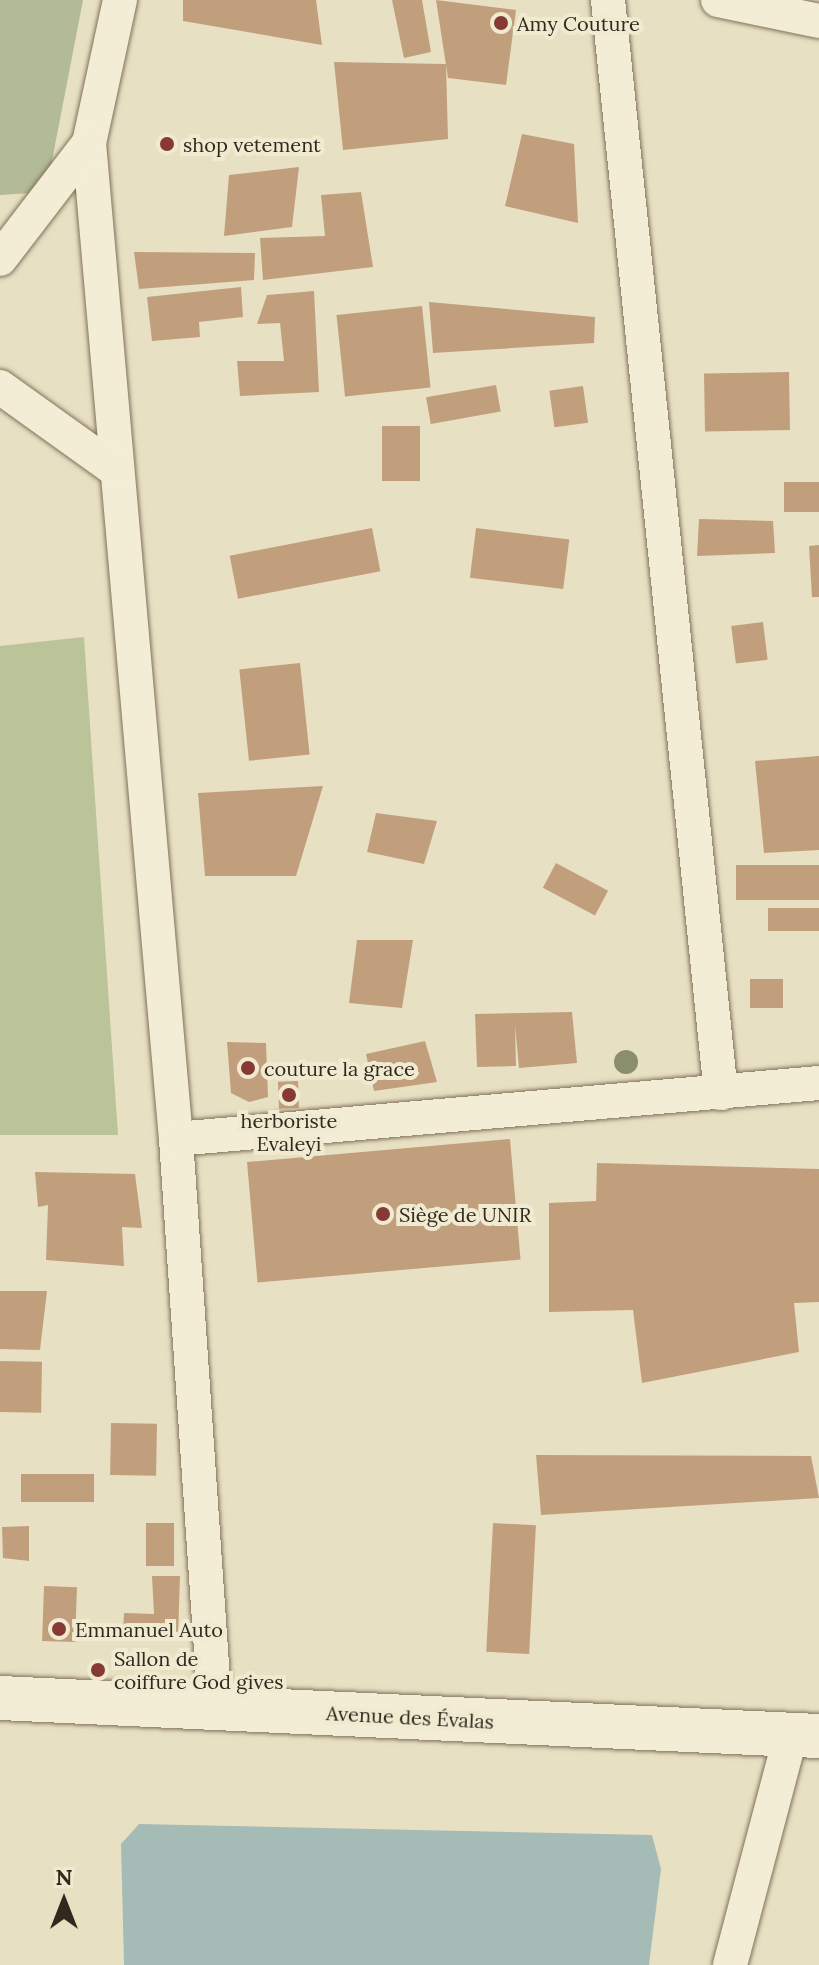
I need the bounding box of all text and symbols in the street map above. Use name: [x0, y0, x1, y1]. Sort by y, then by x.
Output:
place label: Amy Couture: [517, 11, 640, 35]
marker: Amy Couture: [492, 14, 510, 32]
place label: shop vetement: [183, 132, 321, 156]
marker: shop vetement: [158, 135, 176, 153]
place label: couture la grace: [264, 1056, 415, 1080]
marker: couture la grace: [239, 1059, 257, 1077]
marker: herboriste Evaleyi: [280, 1086, 298, 1104]
place label: herboriste Evaleyi: [241, 1108, 337, 1155]
place label: Siège de UNIR: [399, 1202, 531, 1226]
marker: Siège de UNIR: [374, 1205, 392, 1223]
place label: Emmanuel Auto: [75, 1617, 223, 1641]
marker: Emmanuel Auto: [50, 1620, 68, 1638]
place label: Sallon de coiffure God gives: [114, 1646, 284, 1693]
marker: Sallon de coiffure God gives: [89, 1661, 107, 1679]
street label: Avenue des Évalas: [326, 1701, 494, 1733]
north arrow: [24, 1861, 104, 1941]
text: N: [55, 1863, 73, 1891]

